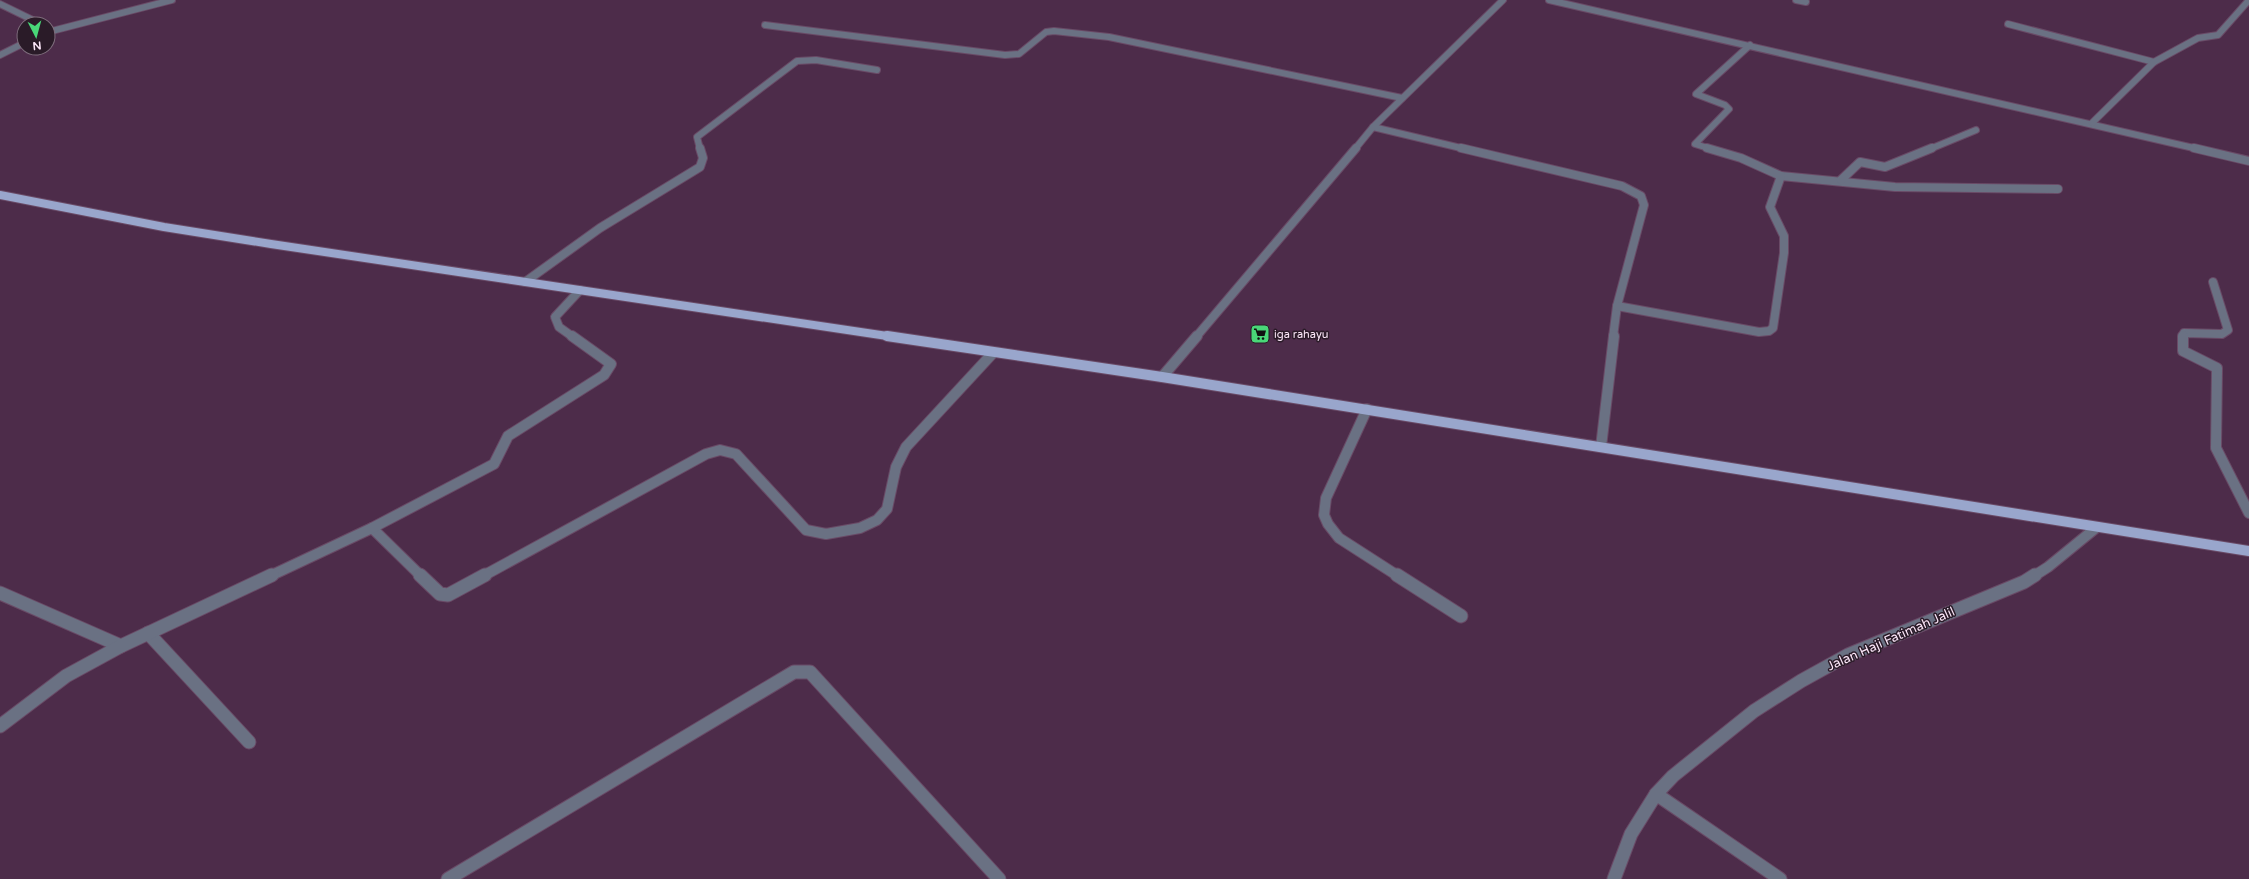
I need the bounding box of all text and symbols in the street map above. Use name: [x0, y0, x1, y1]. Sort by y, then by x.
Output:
north arrow: [16, 16, 56, 56]
text: N: [32, 39, 42, 52]
supermarket icon: iga rahayu: [1249, 323, 1271, 345]
place label: iga rahayu: [1274, 328, 1329, 341]
street label: Jalan Haji Fatimah Jalil: [1825, 604, 1957, 674]

